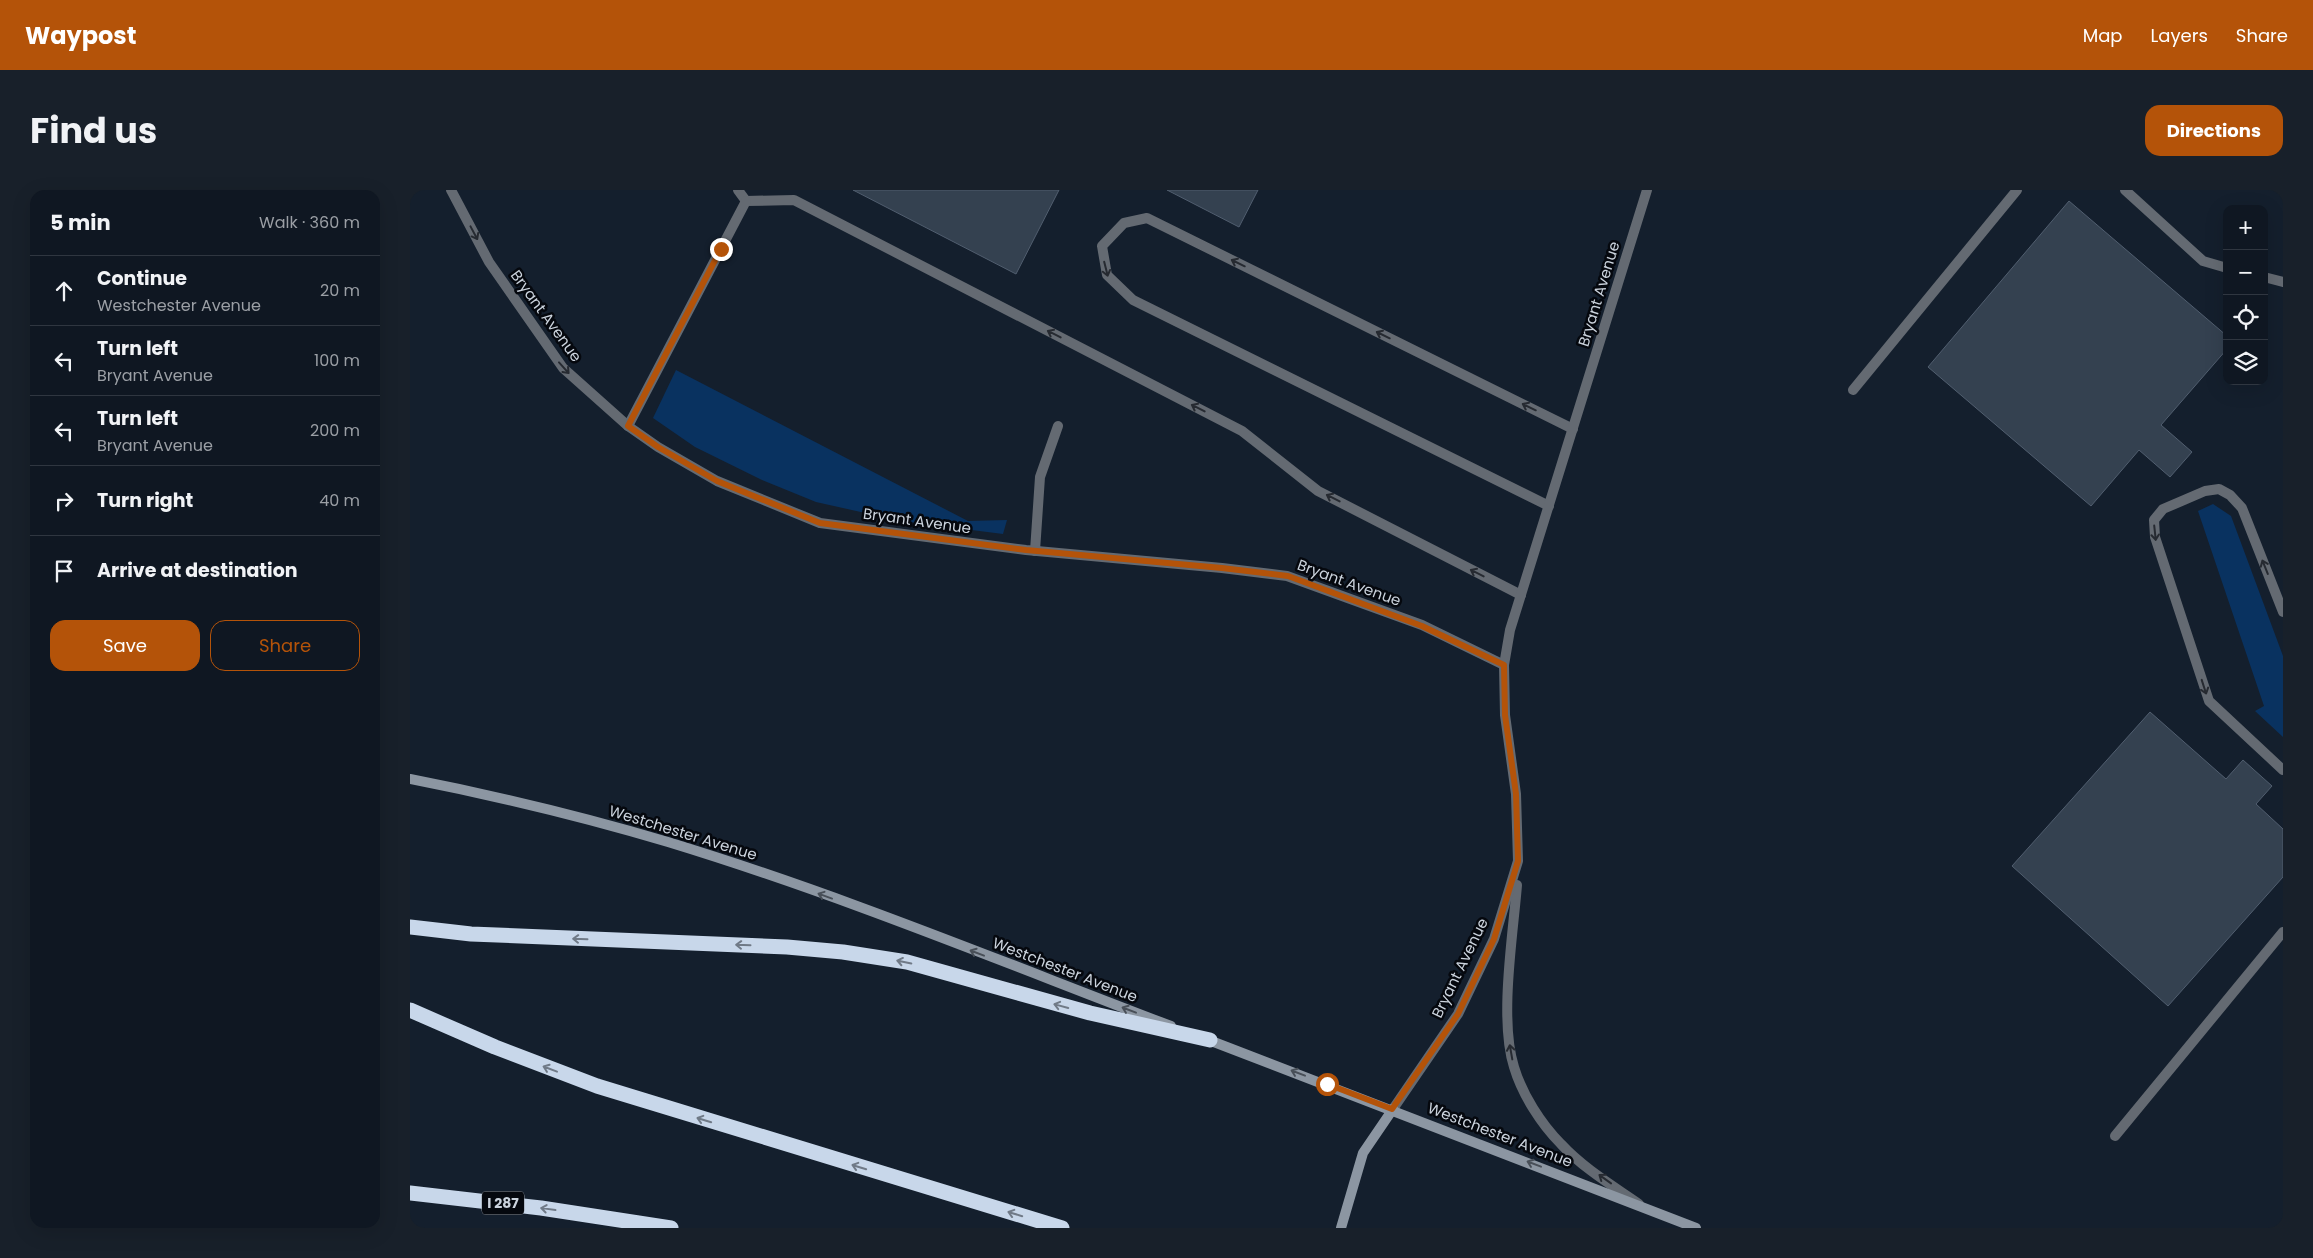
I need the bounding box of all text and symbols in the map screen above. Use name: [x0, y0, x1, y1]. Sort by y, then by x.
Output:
text: Waypost: [25, 19, 136, 52]
text: Map: [2083, 23, 2123, 48]
text: Layers: [2151, 23, 2208, 48]
text: Share: [2236, 23, 2288, 48]
button: Directions: [2145, 105, 2283, 156]
text: Find us: [30, 106, 157, 155]
map controls: [2223, 205, 2268, 385]
button: +: [2223, 205, 2268, 250]
text: 5 min: [50, 208, 111, 237]
text: Walk · 360 m: [259, 211, 360, 234]
one-way arrow: [470, 225, 479, 240]
route end: [710, 238, 733, 261]
street label: Bryant Avenue: [1573, 239, 1624, 349]
button: −: [2223, 250, 2268, 295]
one-way arrow: [1231, 258, 1246, 267]
one-way arrow: [1102, 260, 1111, 276]
text: Continue: [97, 265, 187, 292]
street label: Bryant Avenue: [506, 266, 587, 366]
icon: ahead: [50, 277, 78, 305]
text: 20 m: [320, 279, 360, 302]
text: Westchester Avenue: [97, 294, 261, 317]
button: locate: [2223, 295, 2268, 340]
one-way arrow: [1047, 329, 1062, 338]
one-way arrow: [1376, 330, 1391, 340]
text: Turn left: [97, 335, 178, 362]
button: layers: [2223, 340, 2268, 385]
icon: left: [50, 347, 78, 375]
text: 100 m: [314, 349, 360, 372]
one-way arrow: [558, 361, 570, 374]
text: Bryant Avenue: [97, 364, 213, 387]
one-way arrow: [1522, 402, 1537, 411]
one-way arrow: [1191, 403, 1206, 412]
text: Turn left: [97, 405, 178, 432]
icon: left: [50, 417, 78, 445]
text: 200 m: [310, 419, 360, 442]
text: Bryant Avenue: [97, 434, 213, 457]
icon: right: [50, 487, 78, 515]
text: Turn right: [97, 487, 193, 514]
text: 40 m: [319, 489, 360, 512]
one-way arrow: [1326, 493, 1341, 502]
street label: Bryant Avenue: [862, 503, 972, 538]
one-way arrow: [2150, 524, 2160, 540]
street label: Bryant Avenue: [1294, 554, 1404, 611]
icon: arrive: [50, 557, 78, 585]
text: Arrive at destination: [97, 557, 298, 584]
one-way arrow: [2260, 560, 2269, 575]
one-way arrow: [1470, 568, 1485, 578]
button: Save: [50, 620, 200, 671]
button: Share: [210, 620, 360, 671]
one-way arrow: [2200, 679, 2209, 695]
street label: Westchester Avenue: [607, 800, 760, 865]
one-way arrow: [818, 891, 833, 900]
street label: Bryant Avenue: [1426, 914, 1493, 1021]
street label: Westchester Avenue: [990, 932, 1141, 1007]
one-way arrow: [573, 934, 589, 943]
one-way arrow: [735, 940, 752, 950]
one-way arrow: [970, 948, 986, 957]
one-way arrow: [897, 957, 913, 966]
one-way arrow: [1053, 1000, 1069, 1010]
one-way arrow: [1122, 1005, 1138, 1014]
one-way arrow: [1505, 1044, 1515, 1060]
one-way arrow: [543, 1064, 558, 1073]
one-way arrow: [1291, 1068, 1306, 1078]
route start: [1316, 1073, 1339, 1096]
street label: Westchester Avenue: [1425, 1097, 1576, 1172]
one-way arrow: [696, 1114, 712, 1124]
one-way arrow: [1527, 1159, 1542, 1169]
one-way arrow: [852, 1161, 868, 1171]
one-way arrow: [1598, 1174, 1612, 1184]
road number: I 287: [482, 1191, 524, 1214]
one-way arrow: [540, 1203, 556, 1213]
one-way arrow: [1007, 1208, 1023, 1218]

